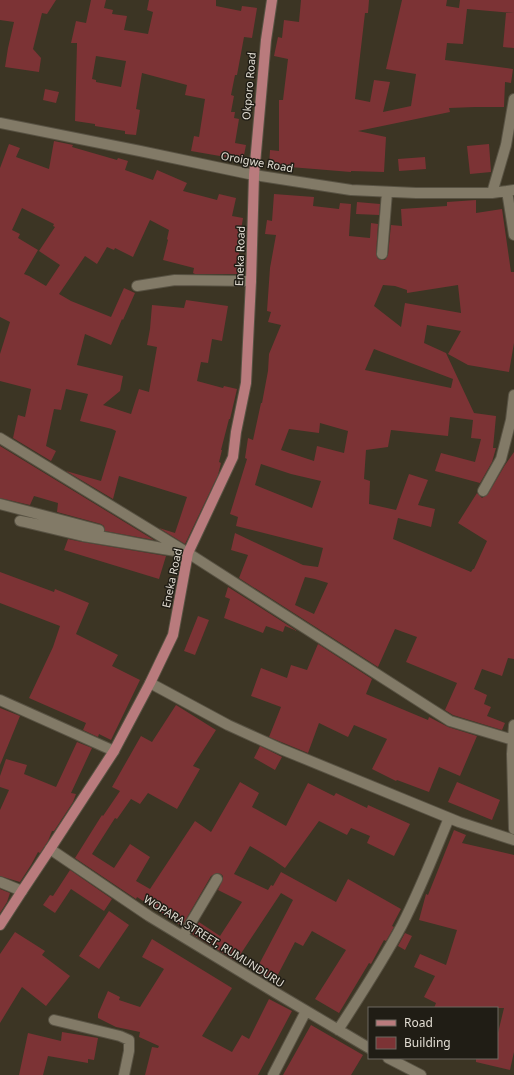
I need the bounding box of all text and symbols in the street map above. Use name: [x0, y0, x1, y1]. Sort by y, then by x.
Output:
street label: Okporo Road: [238, 51, 259, 121]
street label: Oroigwe Road: [220, 148, 294, 175]
street label: Eneka Road: [231, 226, 248, 286]
street label: Eneka Road: [158, 547, 185, 609]
street label: WOPARA STREET, RUMUNDURU: [141, 891, 287, 990]
legend: [368, 1007, 498, 1059]
text: Road: [404, 1014, 433, 1031]
text: Building: [404, 1034, 451, 1051]

